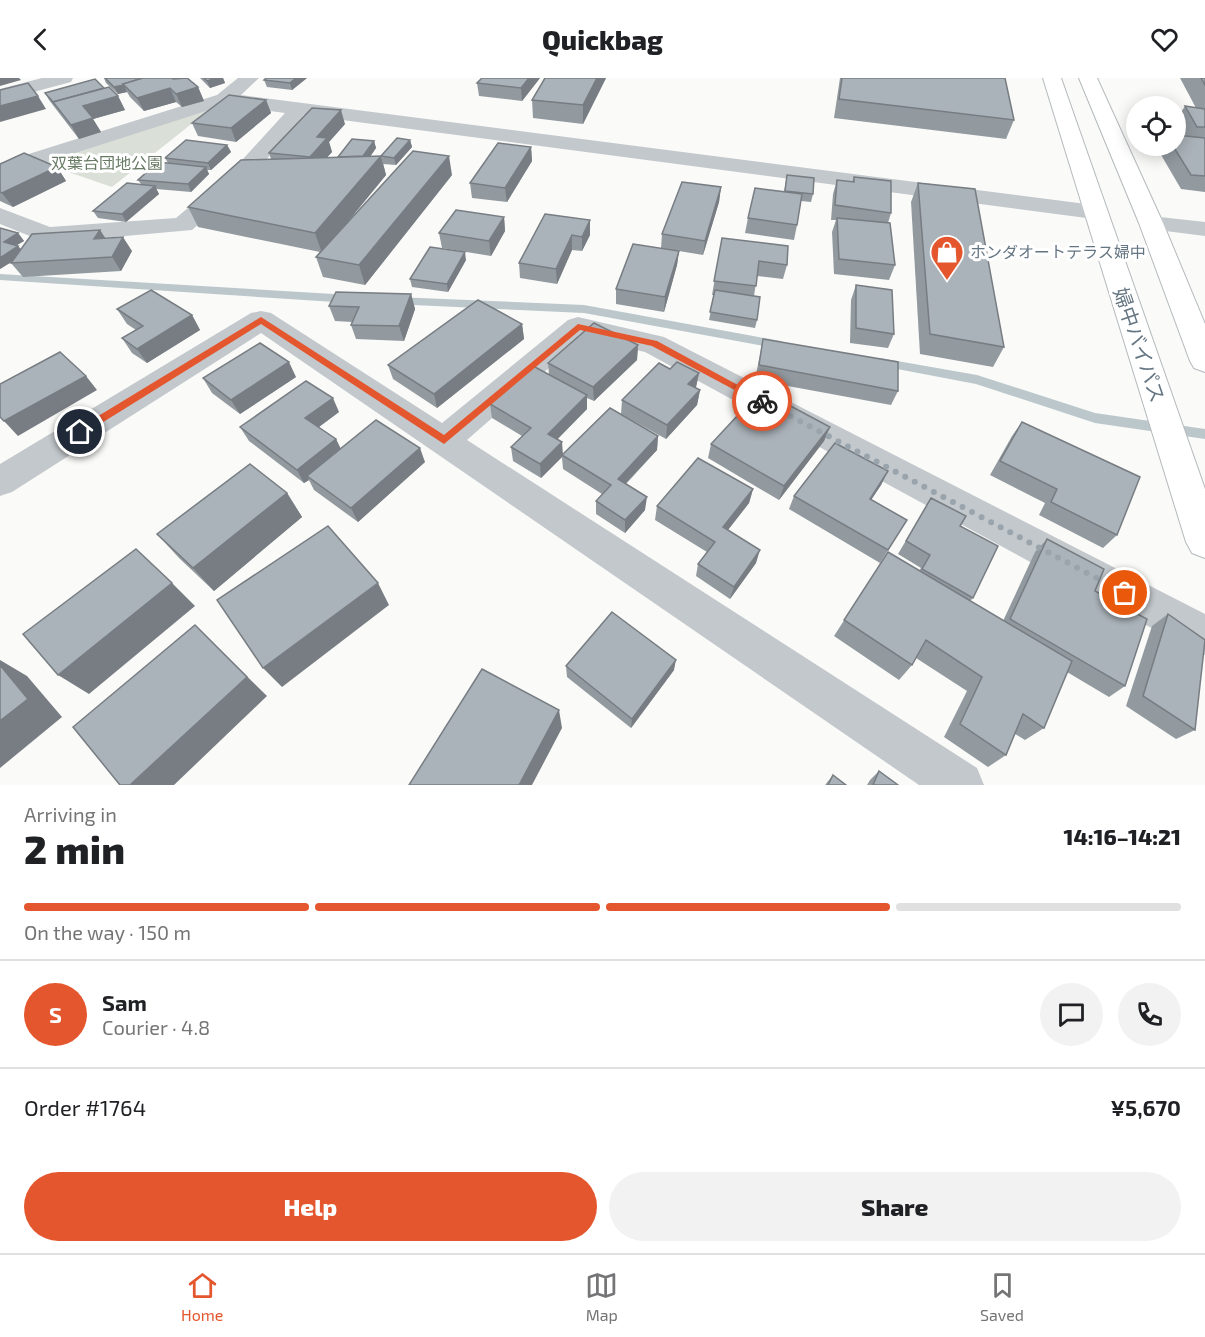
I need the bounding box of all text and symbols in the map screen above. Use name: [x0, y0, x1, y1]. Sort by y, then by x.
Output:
icon: back: [24, 23, 57, 56]
text: Quickbag: [542, 23, 663, 55]
icon: heart: [1148, 23, 1181, 56]
map controls: [1126, 96, 1186, 156]
button: locate: [1126, 96, 1186, 156]
park label: 双葉台団地公園: [51, 153, 163, 172]
shop icon: ホンダオートテラス婦中: [929, 234, 965, 281]
place label: ホンダオートテラス婦中: [970, 242, 1146, 261]
street label: 婦中バイパス: [1109, 284, 1171, 405]
courier: [732, 371, 792, 431]
icon: bike: [746, 385, 779, 418]
pin: [54, 406, 105, 457]
icon: home: [63, 415, 96, 448]
pin: [1099, 567, 1150, 618]
icon: bag: [1108, 576, 1141, 609]
text: Arriving in: [24, 802, 117, 826]
text: 14:16–14:21: [1064, 823, 1181, 849]
text: 2 min: [24, 825, 125, 872]
text: On the way · 150 m: [24, 920, 191, 944]
button: chat: [1040, 983, 1103, 1046]
button: phone: [1118, 983, 1181, 1046]
text: Sam: [102, 989, 147, 1015]
text: S: [49, 1001, 62, 1027]
text: Courier · 4.8: [102, 1015, 210, 1039]
text: Order #1764: [24, 1094, 146, 1120]
text: ¥5,670: [1110, 1094, 1181, 1120]
button: Help: [24, 1172, 597, 1241]
button: Share: [609, 1172, 1181, 1241]
tab: Home: [181, 1269, 223, 1324]
tab: Map: [585, 1269, 618, 1324]
tab: Saved: [980, 1269, 1024, 1324]

